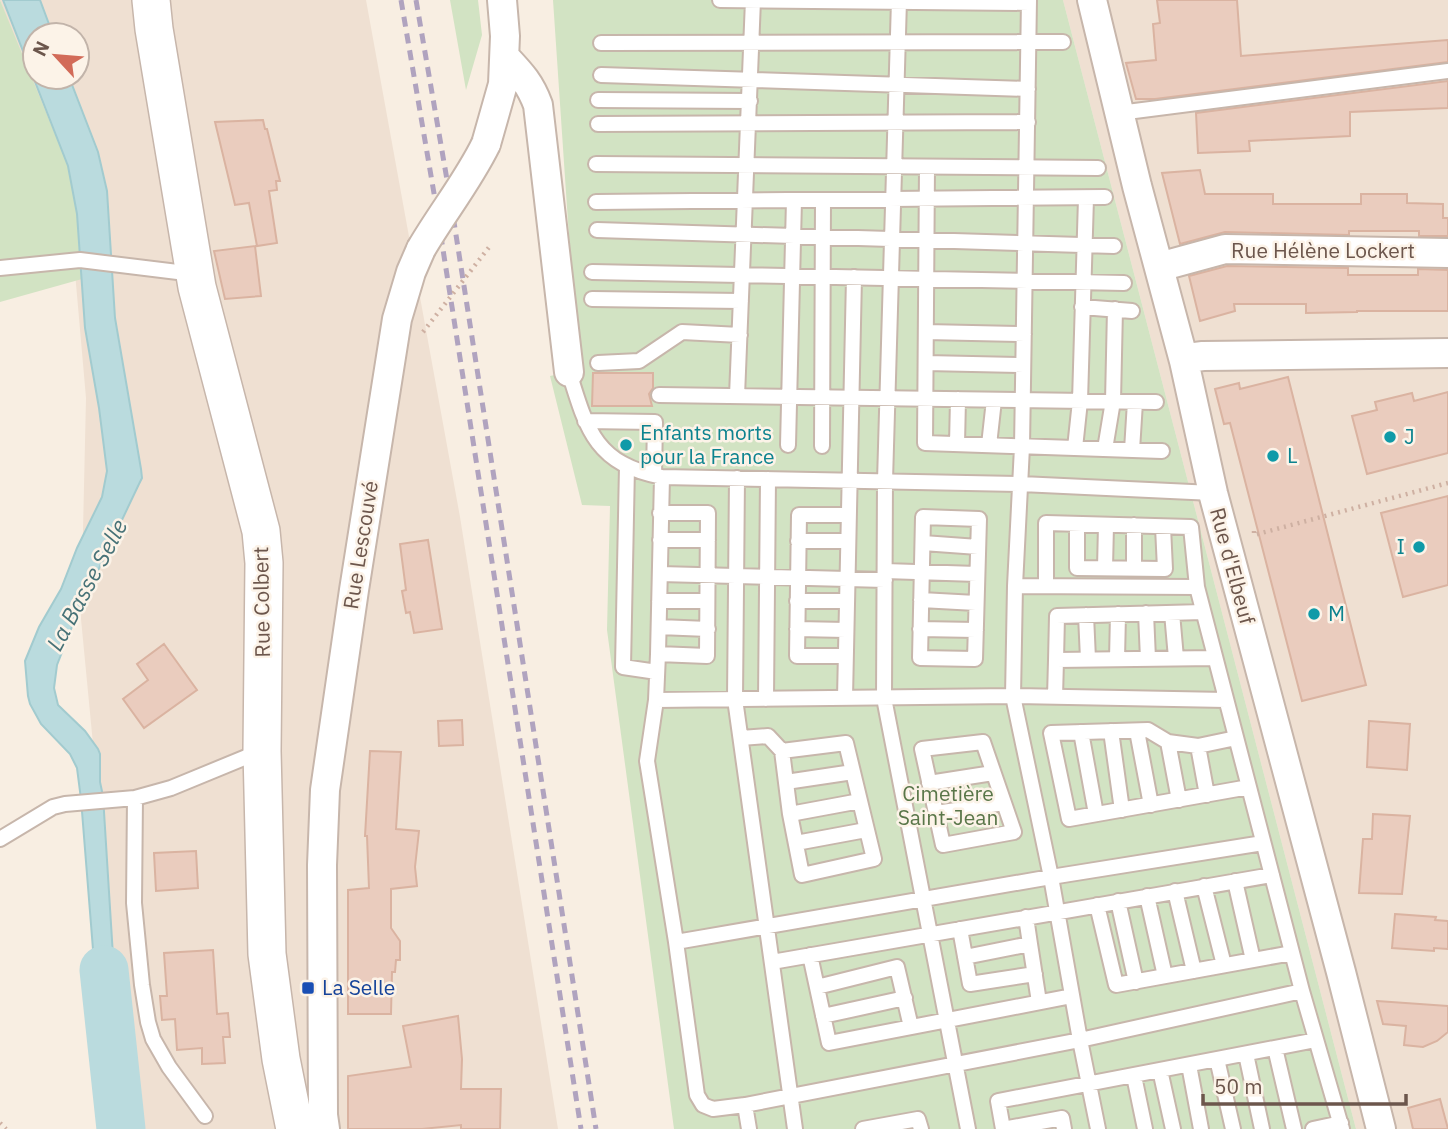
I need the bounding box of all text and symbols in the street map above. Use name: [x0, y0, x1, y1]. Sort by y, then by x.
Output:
north arrow: [21, 21, 91, 91]
text: N: [27, 37, 55, 60]
street label: Rue Hélène Lockert: [1231, 236, 1415, 264]
place label: Enfants morts pour la France: [640, 418, 774, 470]
place label: J: [1404, 422, 1415, 450]
marker: J: [1382, 429, 1398, 445]
marker: Enfants morts pour la France: [618, 437, 634, 453]
place label: L: [1287, 441, 1298, 469]
marker: L: [1265, 448, 1281, 464]
street label: Rue Lescouvé: [336, 479, 384, 611]
street label: Rue d'Elbeuf: [1204, 504, 1262, 627]
water label: La Basse Selle: [39, 513, 133, 656]
place label: I: [1397, 532, 1405, 560]
marker: I: [1411, 539, 1427, 555]
street label: Rue Colbert: [246, 546, 276, 658]
place label: M: [1328, 599, 1345, 627]
marker: M: [1306, 606, 1322, 622]
park label: Cimetière Saint-Jean: [898, 779, 998, 831]
place label: La Selle: [322, 973, 395, 1001]
marker: La Selle: [300, 980, 316, 996]
scale bar: [1203, 1062, 1406, 1106]
text: 50 m: [1214, 1072, 1263, 1100]

